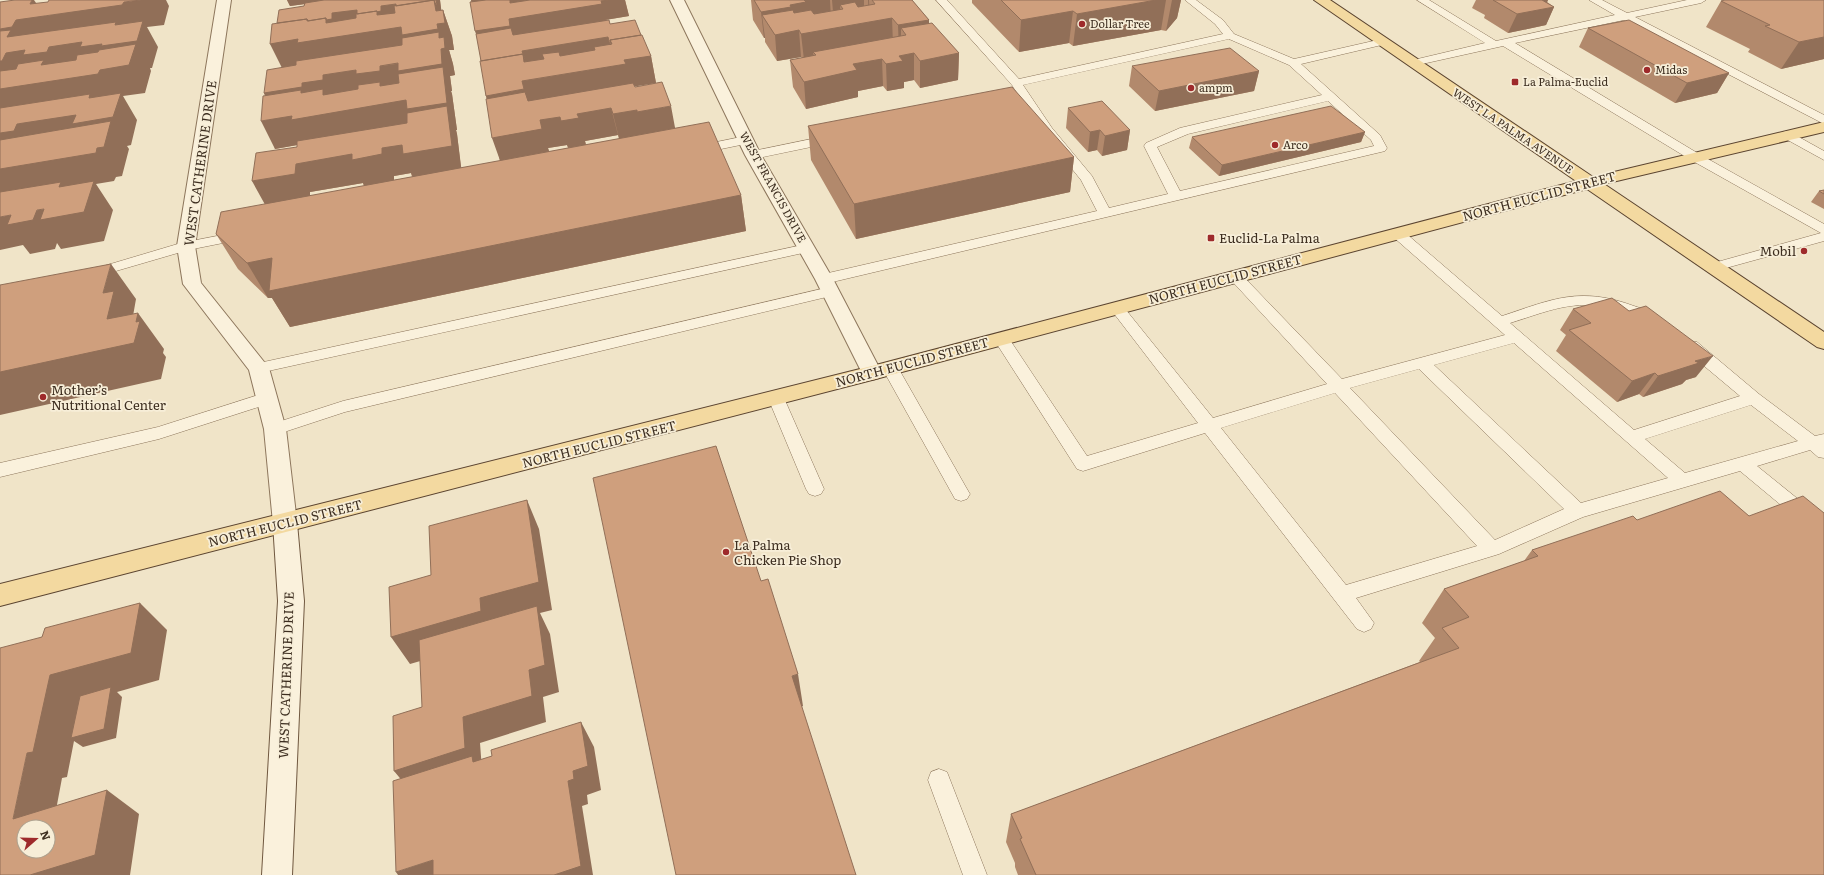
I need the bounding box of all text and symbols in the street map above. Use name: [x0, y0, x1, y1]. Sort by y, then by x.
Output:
place label: Dollar Tree: [1090, 15, 1150, 31]
marker: Dollar Tree: [1077, 19, 1087, 29]
place label: Midas: [1655, 61, 1687, 77]
marker: Midas: [1642, 65, 1652, 75]
place label: La Palma-Euclid: [1523, 73, 1608, 89]
marker: La Palma-Euclid: [1510, 77, 1520, 87]
street label: WEST CATHERINE DRIVE: [178, 79, 221, 247]
place label: ampm: [1199, 79, 1233, 95]
marker: ampm: [1186, 83, 1196, 93]
street label: WEST LA PALMA AVENUE: [1450, 84, 1577, 177]
street label: WEST FRANCIS DRIVE: [737, 128, 811, 245]
place label: Arco: [1283, 136, 1308, 152]
marker: Arco: [1270, 140, 1280, 150]
street label: NORTH EUCLID STREET: [1460, 166, 1618, 225]
place label: Euclid-La Palma: [1219, 228, 1320, 247]
marker: Euclid-La Palma: [1206, 233, 1216, 243]
place label: Mobil: [1759, 241, 1797, 260]
marker: Mobil: [1799, 246, 1809, 256]
street label: NORTH EUCLID STREET: [1146, 249, 1304, 308]
street label: NORTH EUCLID STREET: [833, 332, 991, 391]
place label: Mother’s Nutritional Center: [51, 380, 167, 414]
marker: Mother’s Nutritional Center: [38, 392, 48, 402]
street label: NORTH EUCLID STREET: [520, 415, 678, 472]
street label: NORTH EUCLID STREET: [206, 494, 364, 551]
place label: La Palma Chicken Pie Shop: [734, 535, 841, 569]
marker: La Palma Chicken Pie Shop: [721, 547, 731, 557]
street label: WEST CATHERINE DRIVE: [273, 591, 298, 759]
north arrow: [16, 819, 56, 859]
text: N: [37, 828, 55, 842]

